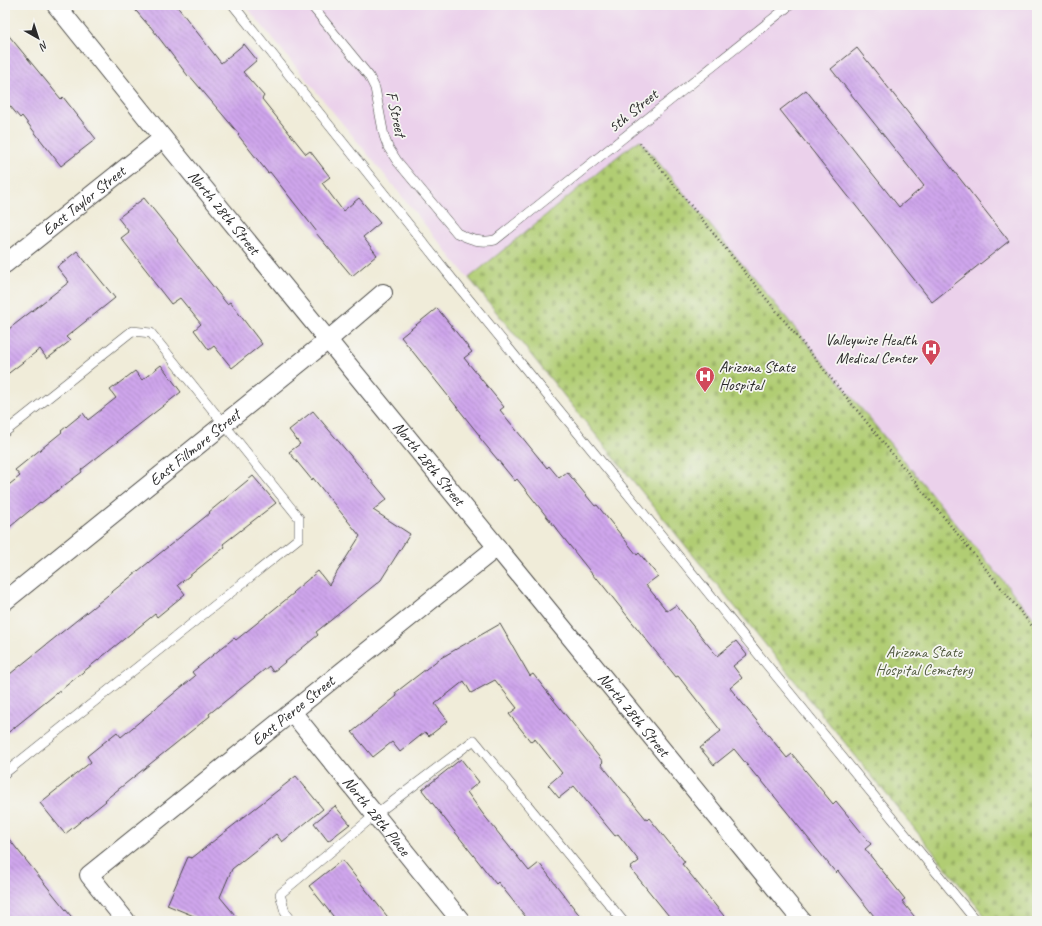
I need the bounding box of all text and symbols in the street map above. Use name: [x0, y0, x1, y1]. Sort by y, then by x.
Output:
north arrow: [18, 18, 58, 58]
text: N: [36, 38, 51, 55]
street label: 5th Street: [604, 84, 663, 137]
street label: F Street: [381, 90, 411, 141]
street label: East Taylor Street: [38, 161, 131, 240]
street label: North 28th Street: [184, 166, 265, 260]
place label: Valleywise Health Medical Center: [825, 330, 918, 368]
hospital icon: Valleywise Health Medical Center: [920, 338, 942, 366]
place label: Arizona State Hospital: [719, 357, 797, 395]
hospital icon: Arizona State Hospital: [694, 365, 716, 393]
street label: East Fillmore Street: [145, 403, 246, 490]
street label: North 28th Street: [388, 417, 470, 511]
park label: Arizona State Hospital Cemetery: [875, 642, 974, 680]
street label: North 28th Street: [593, 668, 675, 762]
street label: East Pierce Street: [248, 670, 340, 750]
street label: North 28th Place: [338, 772, 415, 861]

